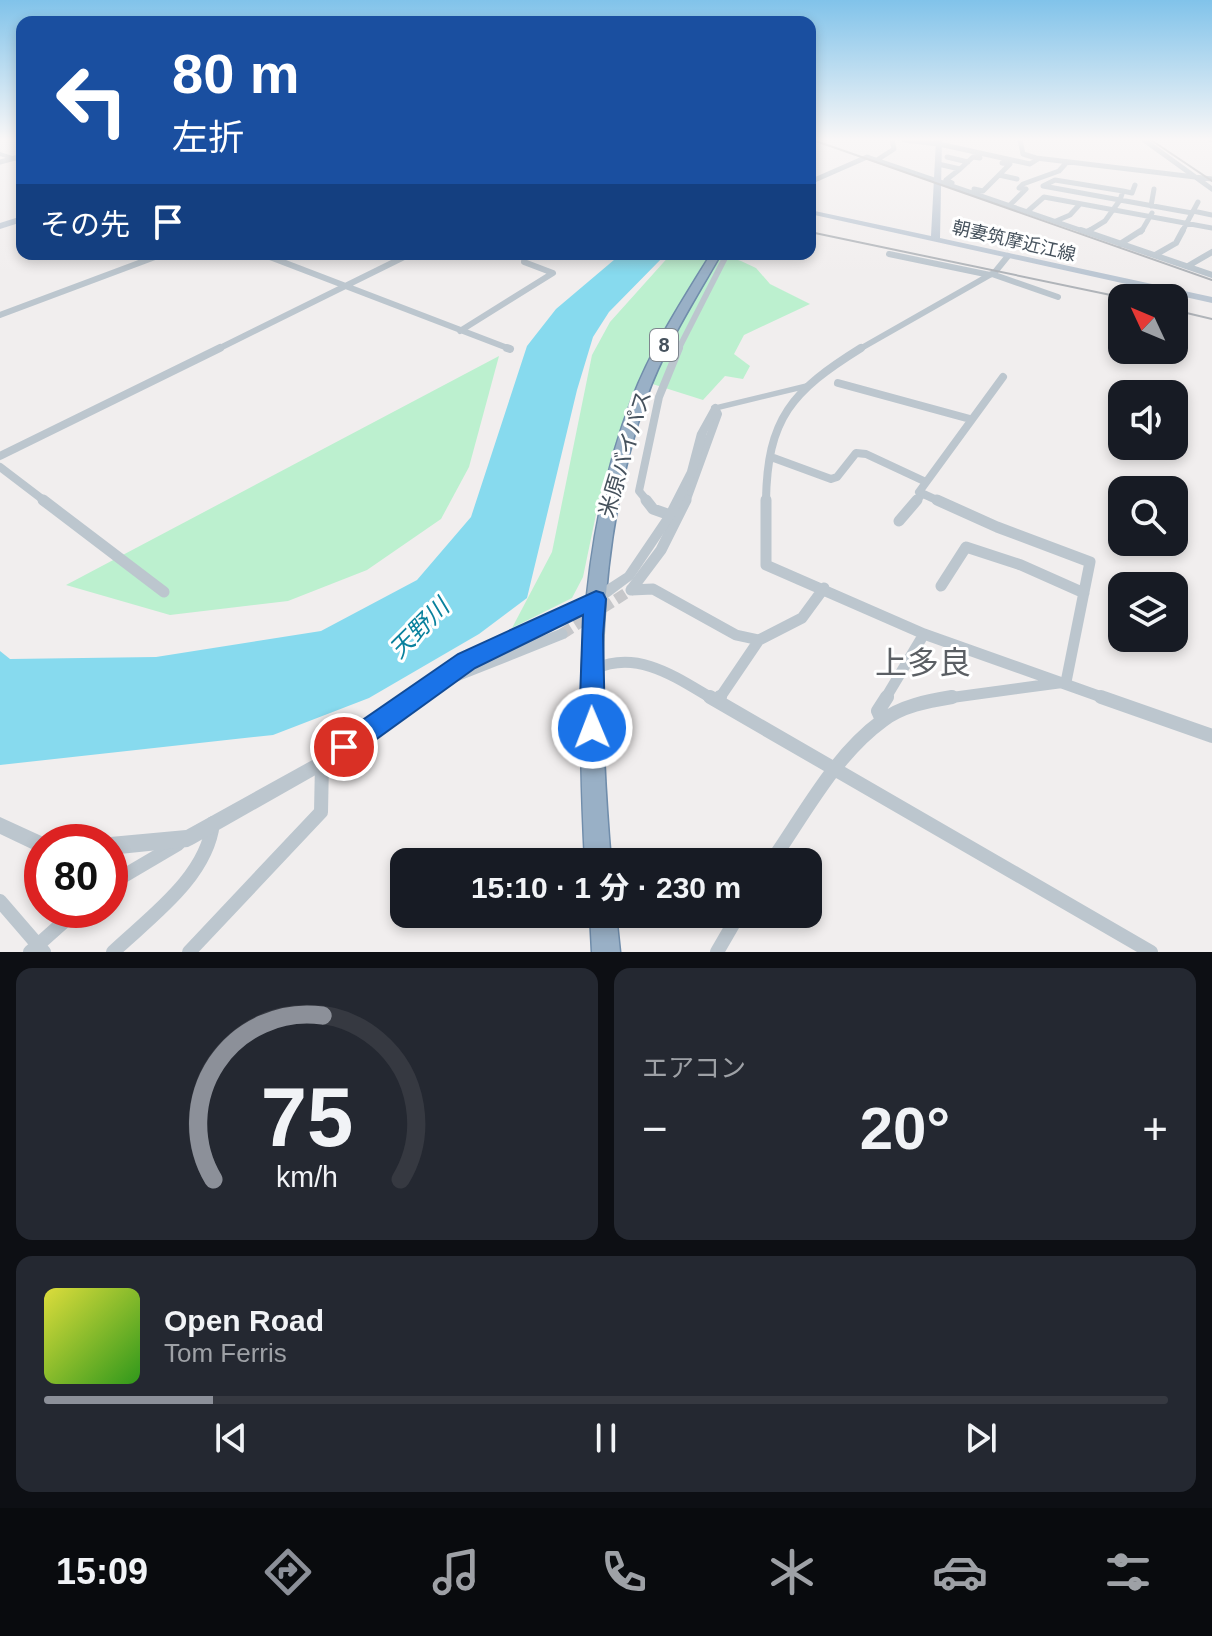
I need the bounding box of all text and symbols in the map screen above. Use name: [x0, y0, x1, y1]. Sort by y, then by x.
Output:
text: 80 m: [172, 42, 300, 105]
icon: left: [40, 48, 144, 152]
text: 左折: [172, 117, 244, 158]
icon: arrive: [146, 200, 190, 244]
text: その先: [40, 208, 130, 241]
street label: 朝妻筑摩近江線: [950, 217, 1078, 265]
north arrow: [1108, 284, 1188, 364]
map controls: [1108, 284, 1188, 652]
road number: 8: [650, 329, 678, 361]
button: sound: [1108, 380, 1188, 460]
street label: 米原バイパス: [594, 387, 656, 521]
button: search: [1108, 476, 1188, 556]
button: layers: [1108, 572, 1188, 652]
water label: 天野川: [384, 591, 456, 663]
district label: 上多良: [875, 645, 971, 681]
position arrow: [550, 686, 634, 770]
pin: [310, 713, 378, 781]
icon: arrive: [322, 725, 366, 769]
speed limit sign: 80: [24, 824, 128, 928]
text: 15:10 · 1 分 · 230 m: [471, 871, 741, 904]
text: エアコン: [642, 1053, 746, 1083]
text: 75: [261, 1071, 353, 1164]
text: 20°: [860, 1095, 950, 1162]
text: −: [642, 1104, 668, 1153]
text: +: [1142, 1104, 1168, 1153]
text: km/h: [276, 1161, 338, 1193]
text: Open Road: [164, 1304, 324, 1337]
text: Tom Ferris: [164, 1338, 287, 1368]
icon: previous: [209, 1416, 253, 1460]
icon: pause: [584, 1416, 628, 1460]
icon: next: [959, 1416, 1003, 1460]
icon: directions: [260, 1544, 316, 1600]
icon: music: [428, 1544, 484, 1600]
icon: phone: [596, 1544, 652, 1600]
icon: climate: [764, 1544, 820, 1600]
icon: car: [932, 1544, 988, 1600]
icon: filters: [1100, 1544, 1156, 1600]
text: 15:09: [56, 1551, 148, 1592]

